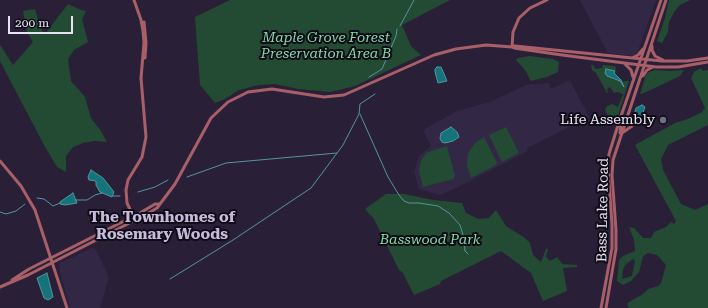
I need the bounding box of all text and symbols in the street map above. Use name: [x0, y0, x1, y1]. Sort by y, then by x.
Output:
scale bar: [10, 8, 75, 34]
text: 200 m: [15, 16, 49, 30]
park label: Maple Grove Forest Preservation Area B: [261, 30, 391, 62]
place label: Life Assembly: [560, 112, 655, 128]
marker: Life Assembly: [658, 115, 668, 125]
street label: Bass Lake Road: [594, 158, 612, 262]
district label: The Townhomes of Rosemary Woods: [89, 209, 235, 244]
park label: Basswood Park: [380, 232, 480, 248]

